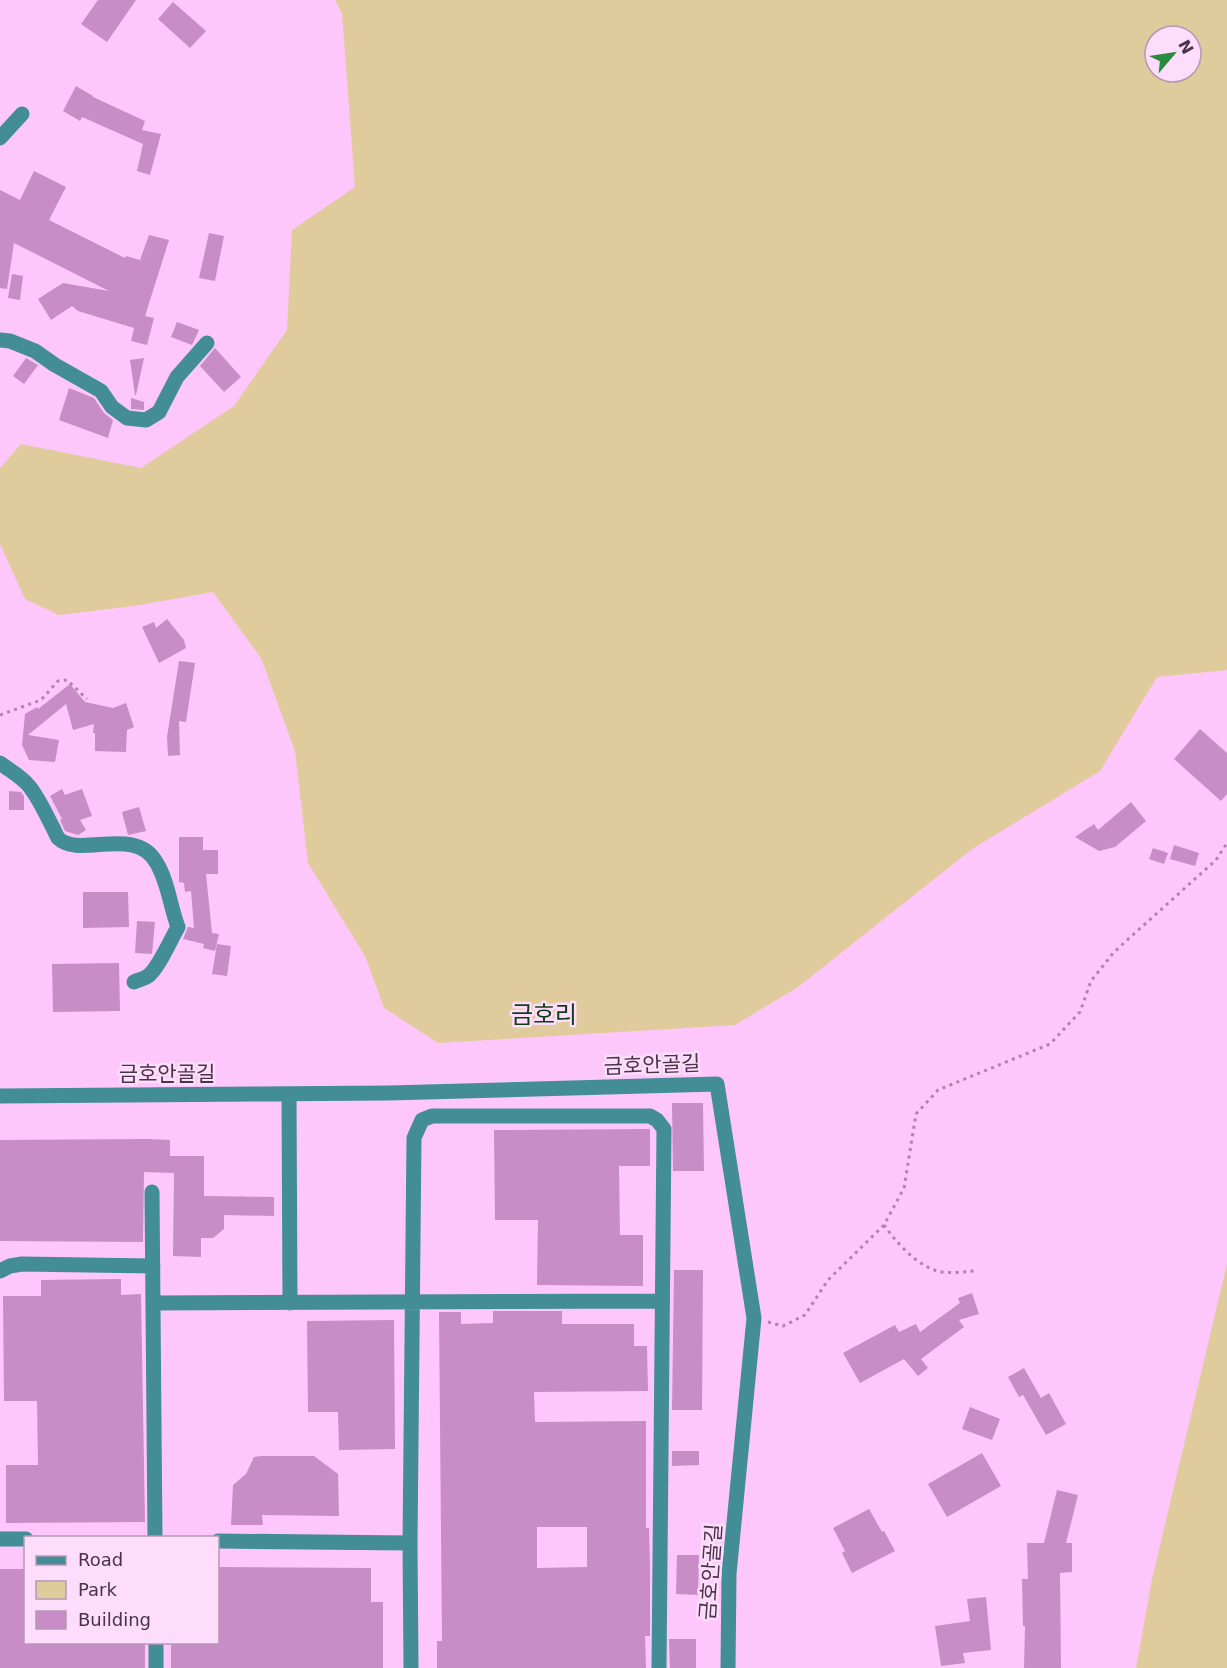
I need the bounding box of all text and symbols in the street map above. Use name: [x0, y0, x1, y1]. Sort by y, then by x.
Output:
north arrow: [1143, 24, 1203, 84]
text: N: [1174, 37, 1197, 57]
district label: 금호리: [511, 1001, 577, 1029]
street label: 금호안골길: [603, 1051, 701, 1079]
street label: 금호안골길: [119, 1062, 215, 1086]
street label: 금호안골길: [696, 1523, 726, 1621]
legend: [24, 1536, 219, 1644]
text: Road: [78, 1549, 123, 1570]
text: Park: [78, 1579, 117, 1600]
text: Building: [78, 1609, 151, 1630]

